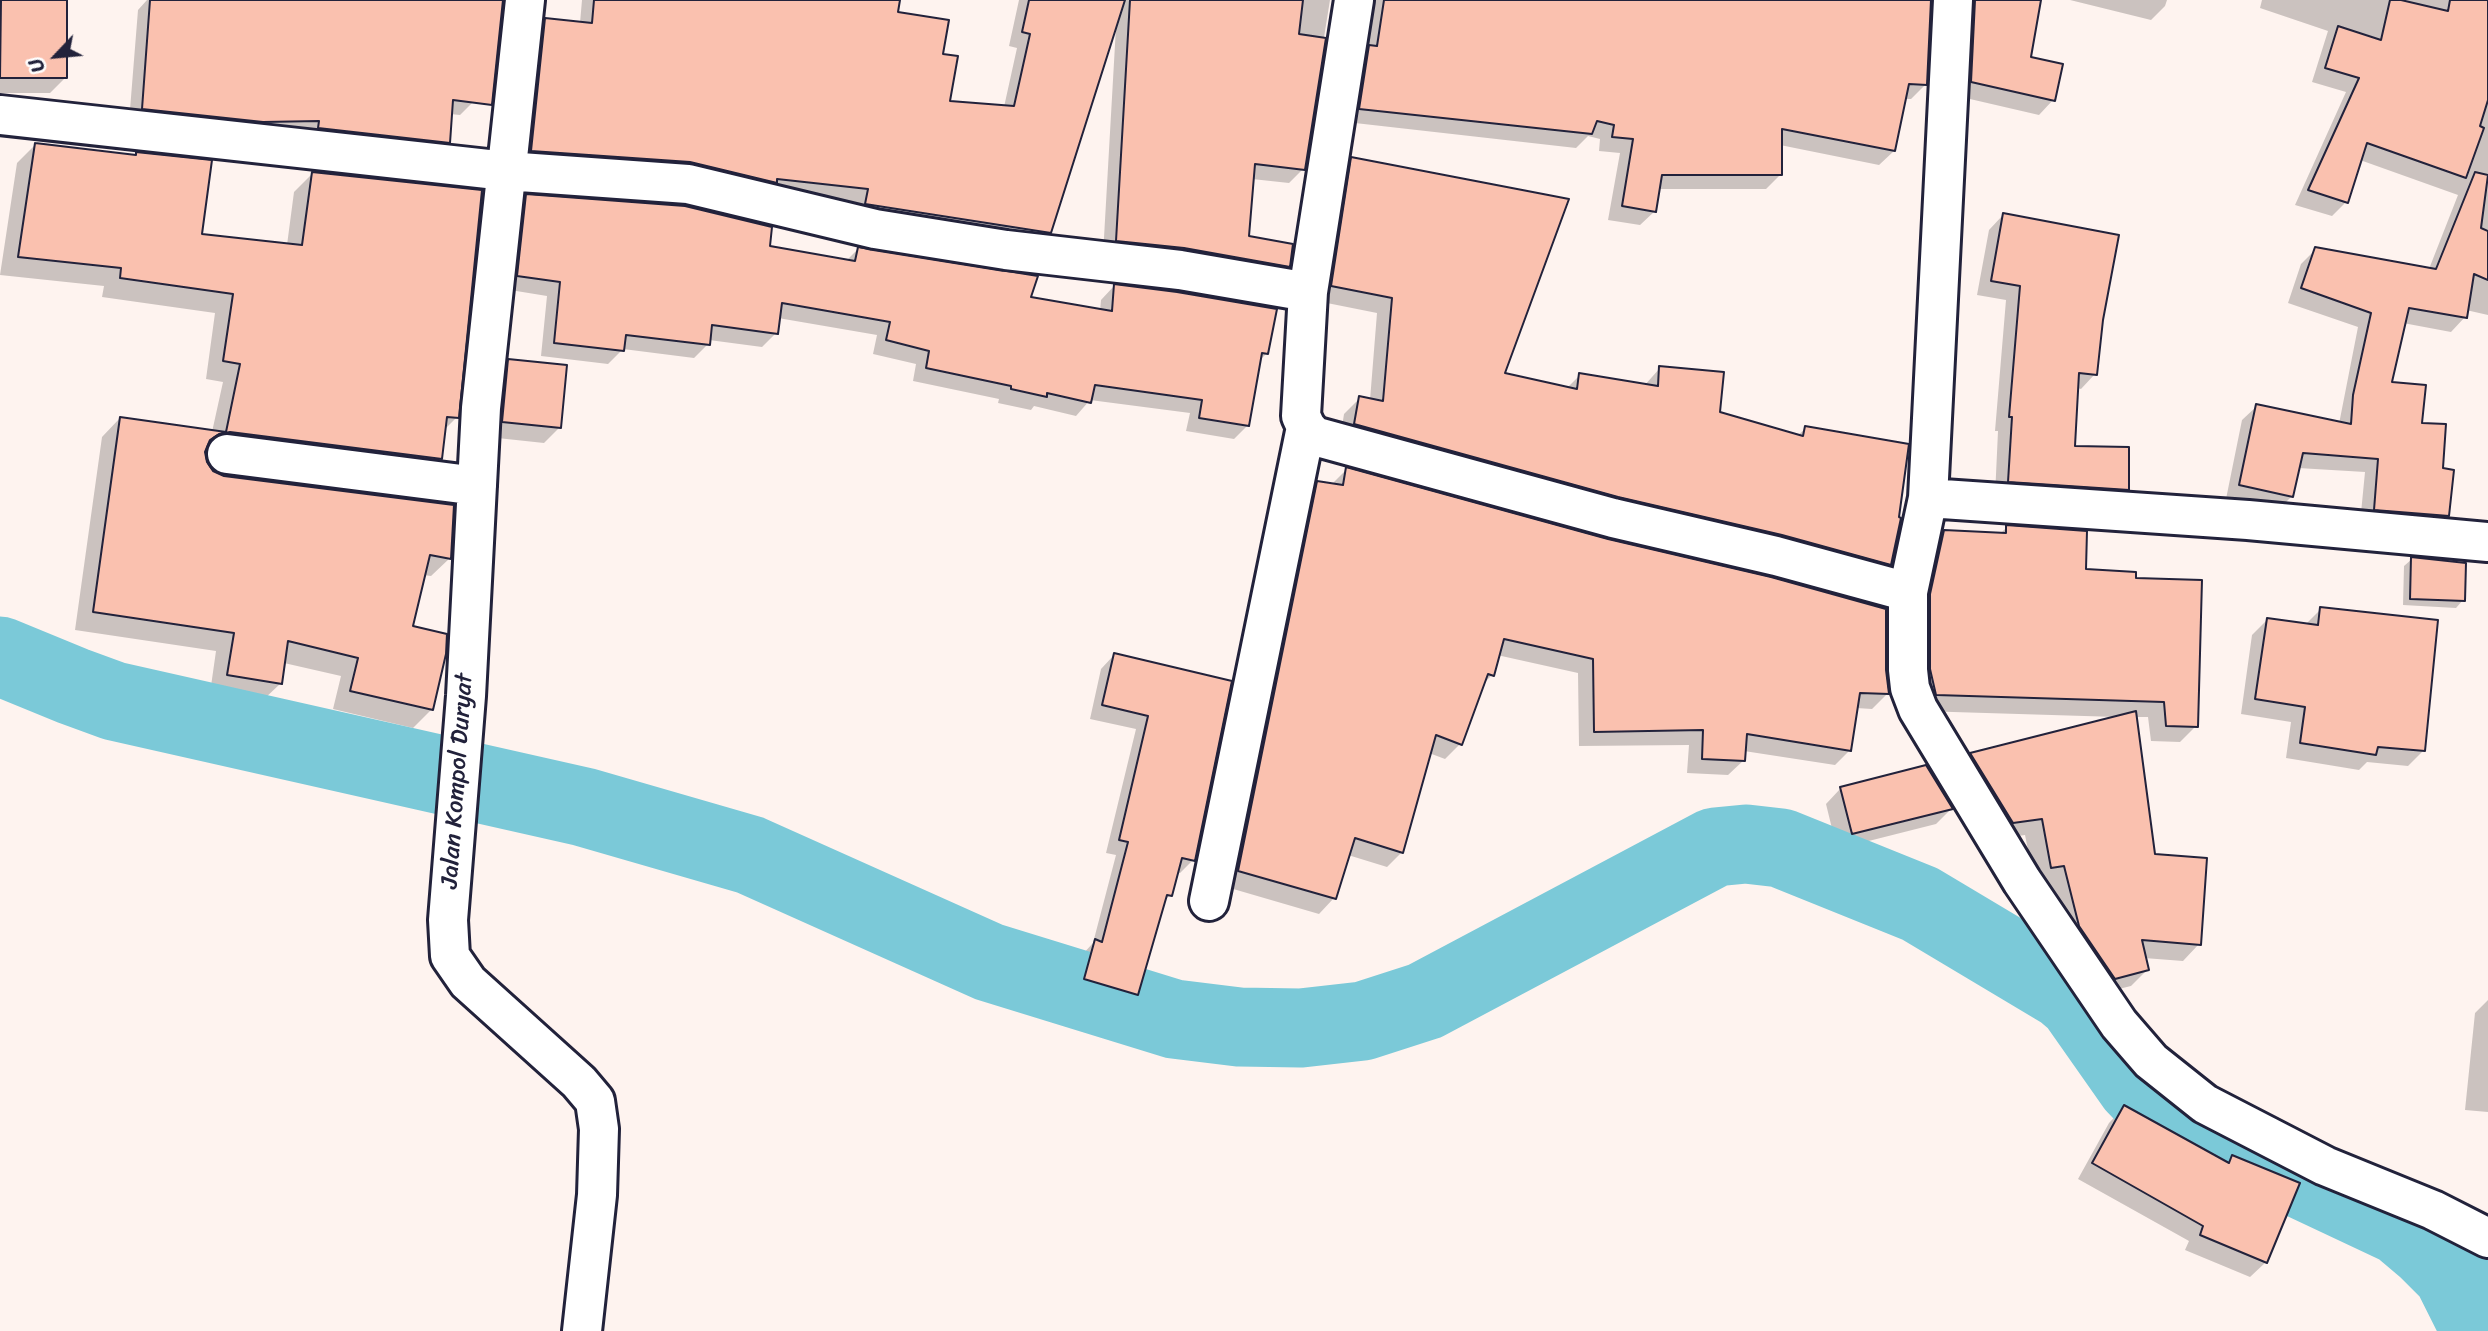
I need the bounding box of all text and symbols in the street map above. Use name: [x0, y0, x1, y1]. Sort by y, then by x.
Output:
north arrow: [21, 21, 91, 91]
text: U: [19, 53, 54, 78]
street label: Jalan Kompol Duryat: [436, 672, 480, 890]

